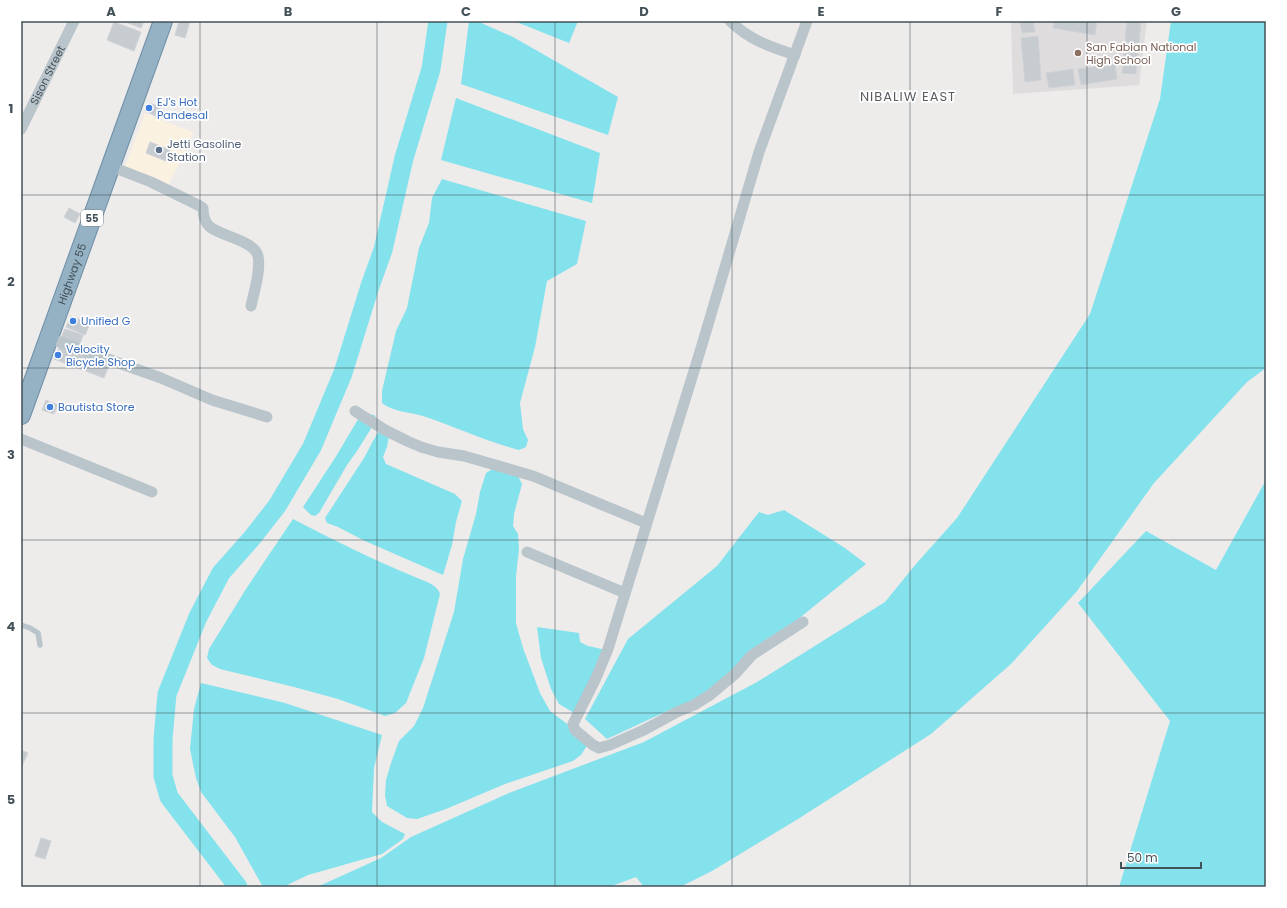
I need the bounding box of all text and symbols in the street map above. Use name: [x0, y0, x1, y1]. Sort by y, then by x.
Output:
text: A: [106, 2, 116, 21]
text: B: [284, 2, 293, 21]
text: C: [461, 2, 471, 21]
text: D: [639, 2, 649, 21]
text: E: [817, 2, 825, 21]
text: F: [995, 2, 1003, 21]
text: G: [1171, 2, 1181, 21]
place label: San Fabian National High School: [1086, 39, 1197, 68]
street label: Sison Street: [26, 43, 69, 107]
marker: San Fabian National High School: [1073, 48, 1083, 58]
district label: NIBALIW EAST: [860, 87, 956, 106]
place label: EJ's Hot Pandesal: [157, 94, 208, 123]
text: 1: [9, 99, 13, 118]
marker: EJ's Hot Pandesal: [144, 103, 154, 113]
place label: Jetti Gasoline Station: [167, 136, 242, 165]
marker: Jetti Gasoline Station: [154, 145, 164, 155]
road number: 55: [81, 210, 103, 226]
street label: Highway 55: [53, 241, 90, 307]
text: 2: [7, 272, 15, 291]
place label: Unified G: [81, 313, 131, 329]
marker: Unified G: [68, 316, 78, 326]
place label: Velocity Bicycle Shop: [66, 341, 135, 370]
marker: Velocity Bicycle Shop: [53, 350, 63, 360]
place label: Bautista Store: [58, 399, 135, 415]
marker: Bautista Store: [45, 402, 55, 412]
text: 3: [7, 445, 15, 464]
text: 4: [7, 617, 16, 636]
text: 5: [7, 790, 15, 809]
scale bar: [1121, 844, 1201, 870]
text: 50 m: [1127, 849, 1158, 866]

